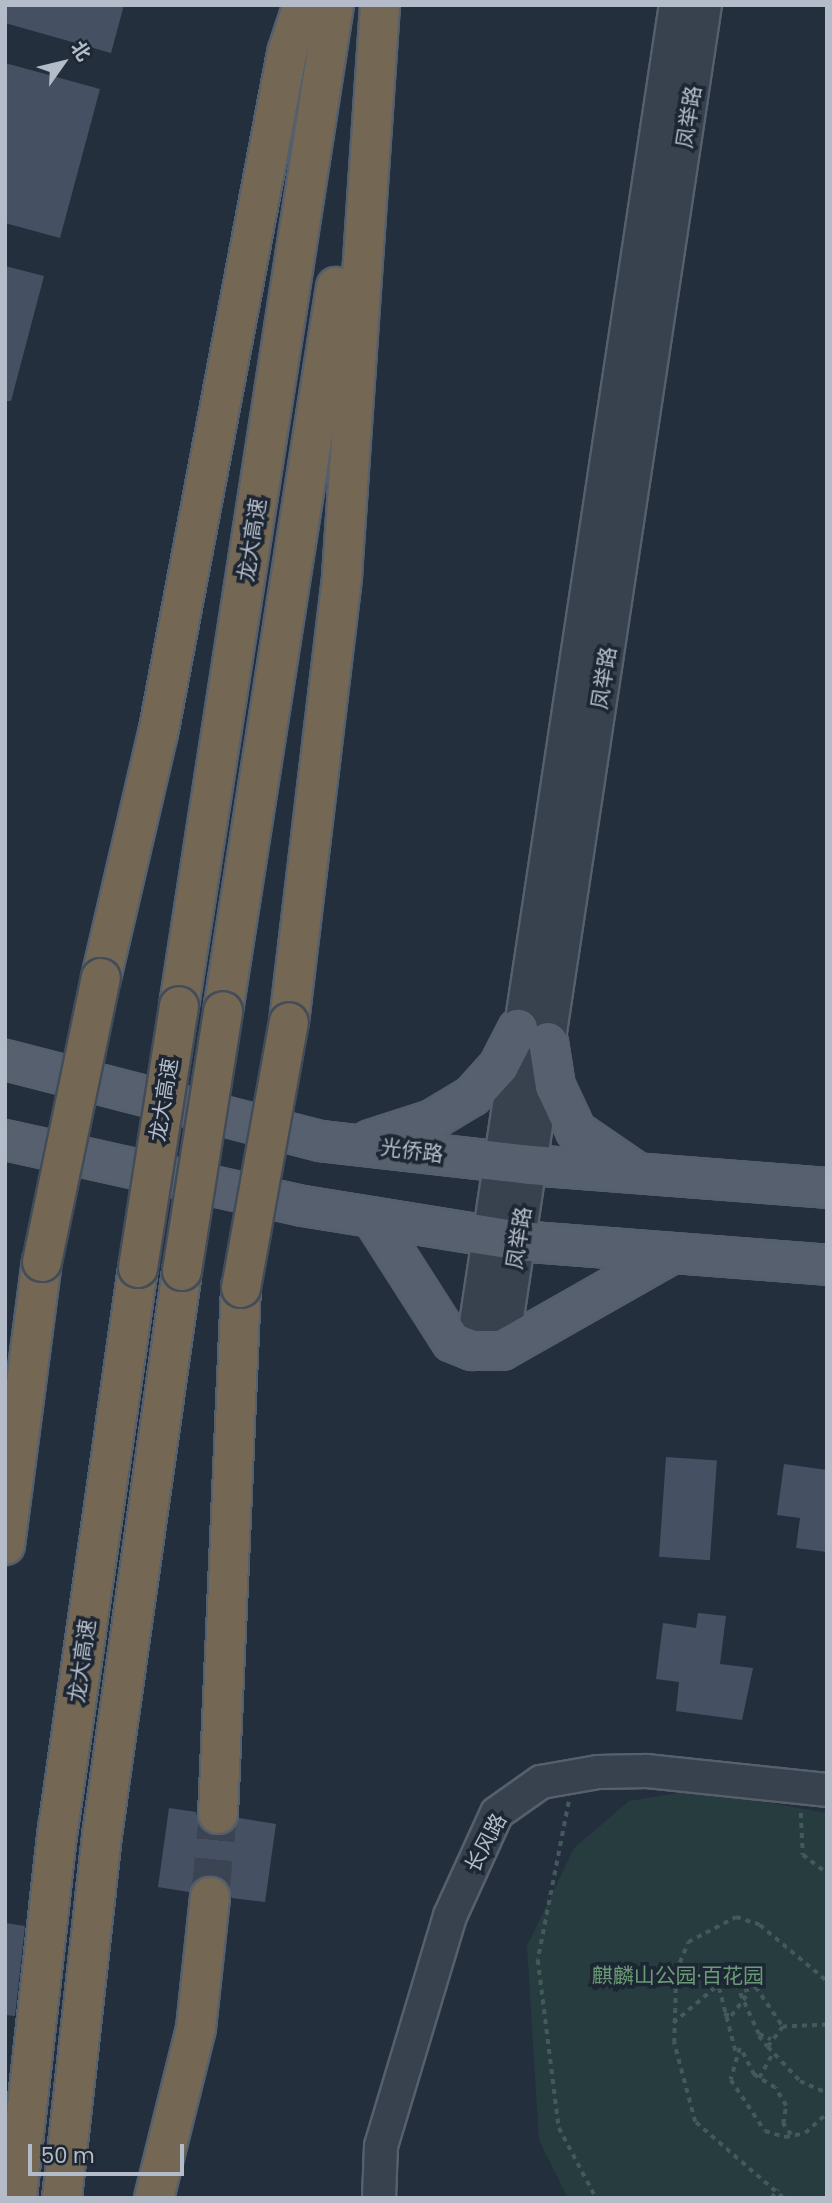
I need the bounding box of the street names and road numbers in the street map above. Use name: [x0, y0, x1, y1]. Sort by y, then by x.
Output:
street label: 凤举路: [672, 84, 706, 150]
street label: 龙大高速: [233, 497, 271, 583]
street label: 凤举路: [587, 645, 621, 711]
street label: 龙大高速: [145, 1057, 183, 1143]
street label: 光侨路: [379, 1135, 445, 1167]
street label: 凤举路: [502, 1205, 536, 1271]
street label: 龙大高速: [64, 1618, 100, 1704]
street label: 长风路: [460, 1809, 512, 1877]

